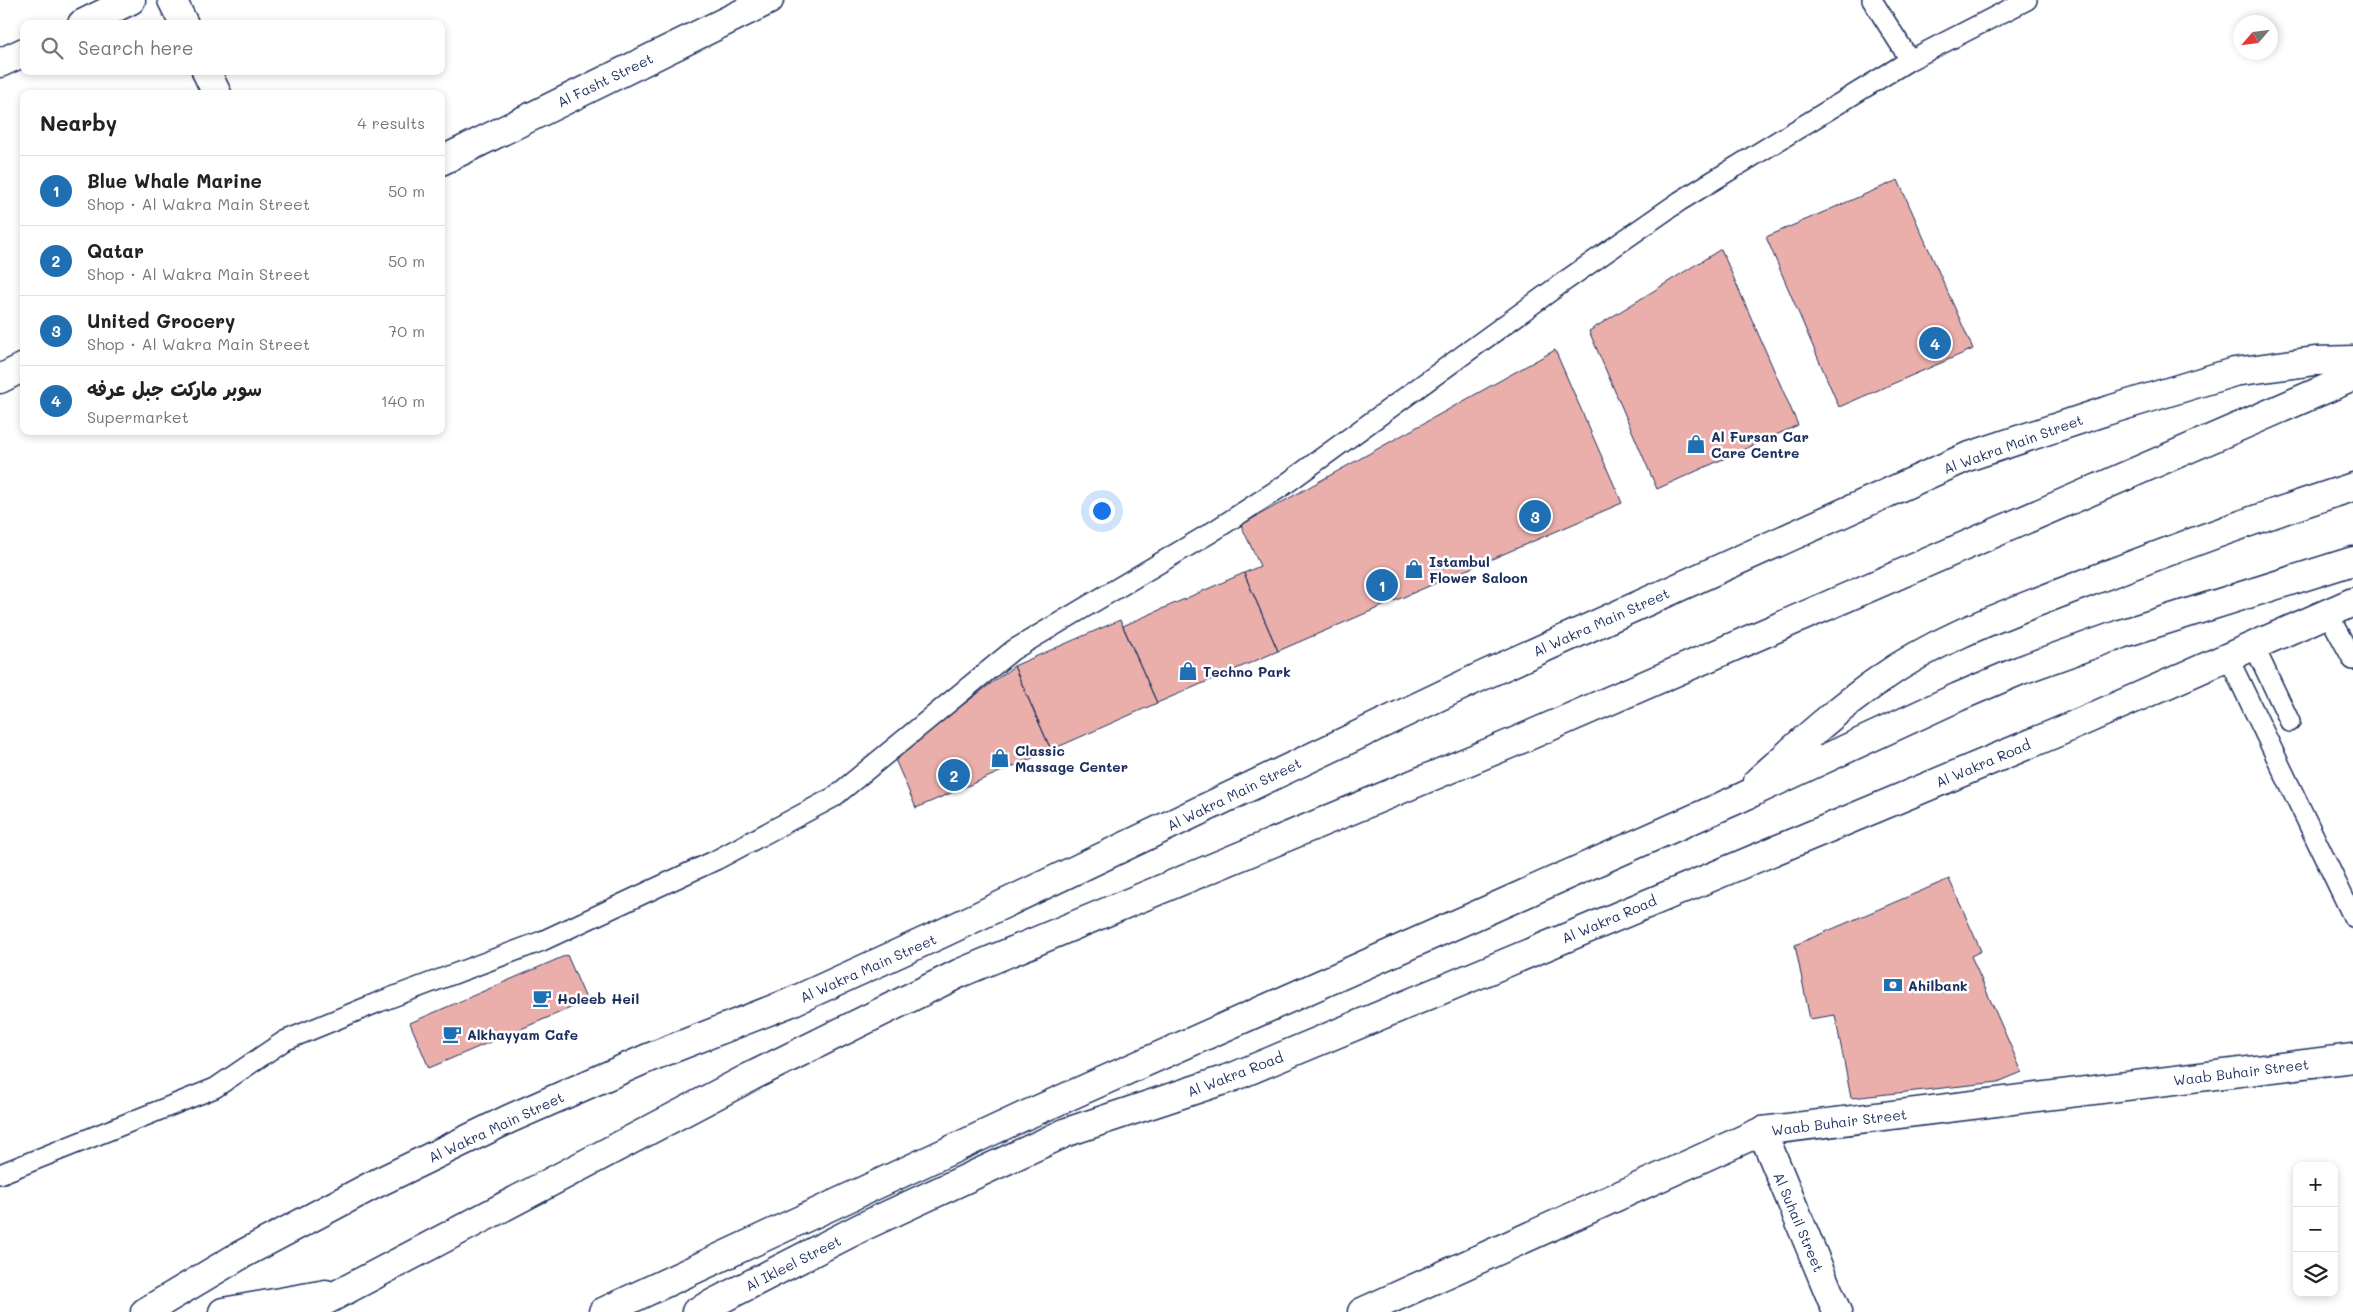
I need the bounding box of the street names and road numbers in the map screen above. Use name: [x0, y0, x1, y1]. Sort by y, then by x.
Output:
street label: Al Fasht Street: [554, 49, 656, 111]
street label: Al Wakra Main Street: [1941, 410, 2085, 478]
street label: Al Wakra Main Street: [1530, 583, 1672, 661]
street label: Al Wakra Road: [1933, 734, 2033, 792]
street label: Al Wakra Main Street: [1164, 753, 1304, 835]
street label: Al Wakra Road: [1559, 890, 1659, 948]
street label: Al Wakra Main Street: [797, 929, 939, 1007]
street label: Al Wakra Road: [1184, 1047, 1286, 1101]
street label: Waab Buhair Street: [2172, 1054, 2310, 1090]
street label: Al Wakra Main Street: [425, 1087, 567, 1167]
street label: Waab Buhair Street: [1770, 1104, 1908, 1140]
street label: Al Suhail Street: [1769, 1169, 1829, 1275]
street label: Al Ikleel Street: [742, 1231, 844, 1295]

